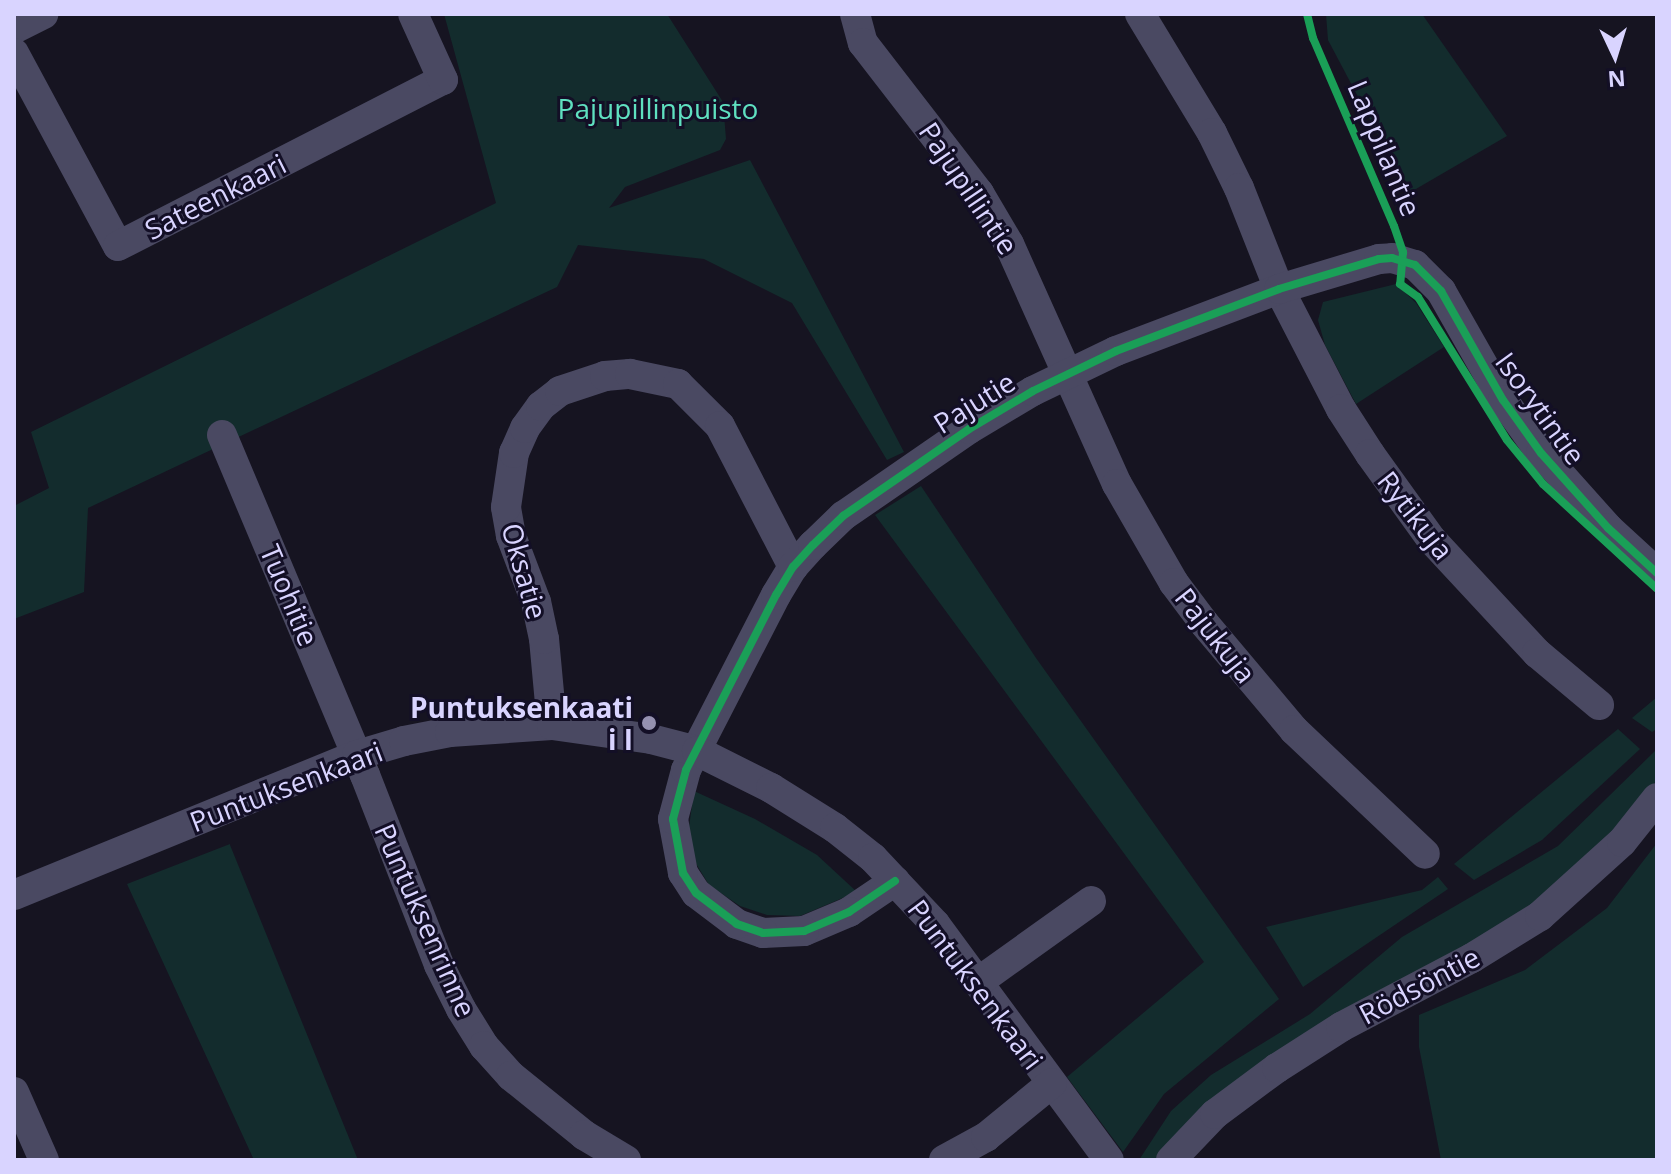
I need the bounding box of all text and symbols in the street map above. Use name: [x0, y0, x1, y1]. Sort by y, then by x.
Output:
north arrow: [1575, 16, 1655, 96]
text: N: [1607, 64, 1627, 96]
street label: Lappilantie: [1341, 75, 1429, 221]
park label: Pajupillinpuisto: [558, 91, 758, 125]
street label: Pajupillintie: [913, 116, 1025, 260]
street label: Sateenkaari: [139, 146, 291, 246]
street label: Isorytintie: [1489, 345, 1593, 471]
street label: Pajutie: [927, 364, 1021, 440]
street label: Rytikuja: [1371, 464, 1461, 566]
street label: Oksatie: [495, 519, 555, 623]
street label: Tuohitie: [254, 539, 326, 651]
street label: Pajukuja: [1169, 581, 1263, 689]
place label: Puntuksenkaati i I: [410, 690, 633, 756]
marker: Puntuksenkaati i I: [640, 714, 658, 732]
street label: Puntuksenkaari: [185, 734, 387, 838]
street label: Puntuksenrinne: [368, 818, 484, 1022]
street label: Puntuksenkaari: [901, 893, 1051, 1075]
street label: Rödsöntie: [1353, 939, 1485, 1031]

